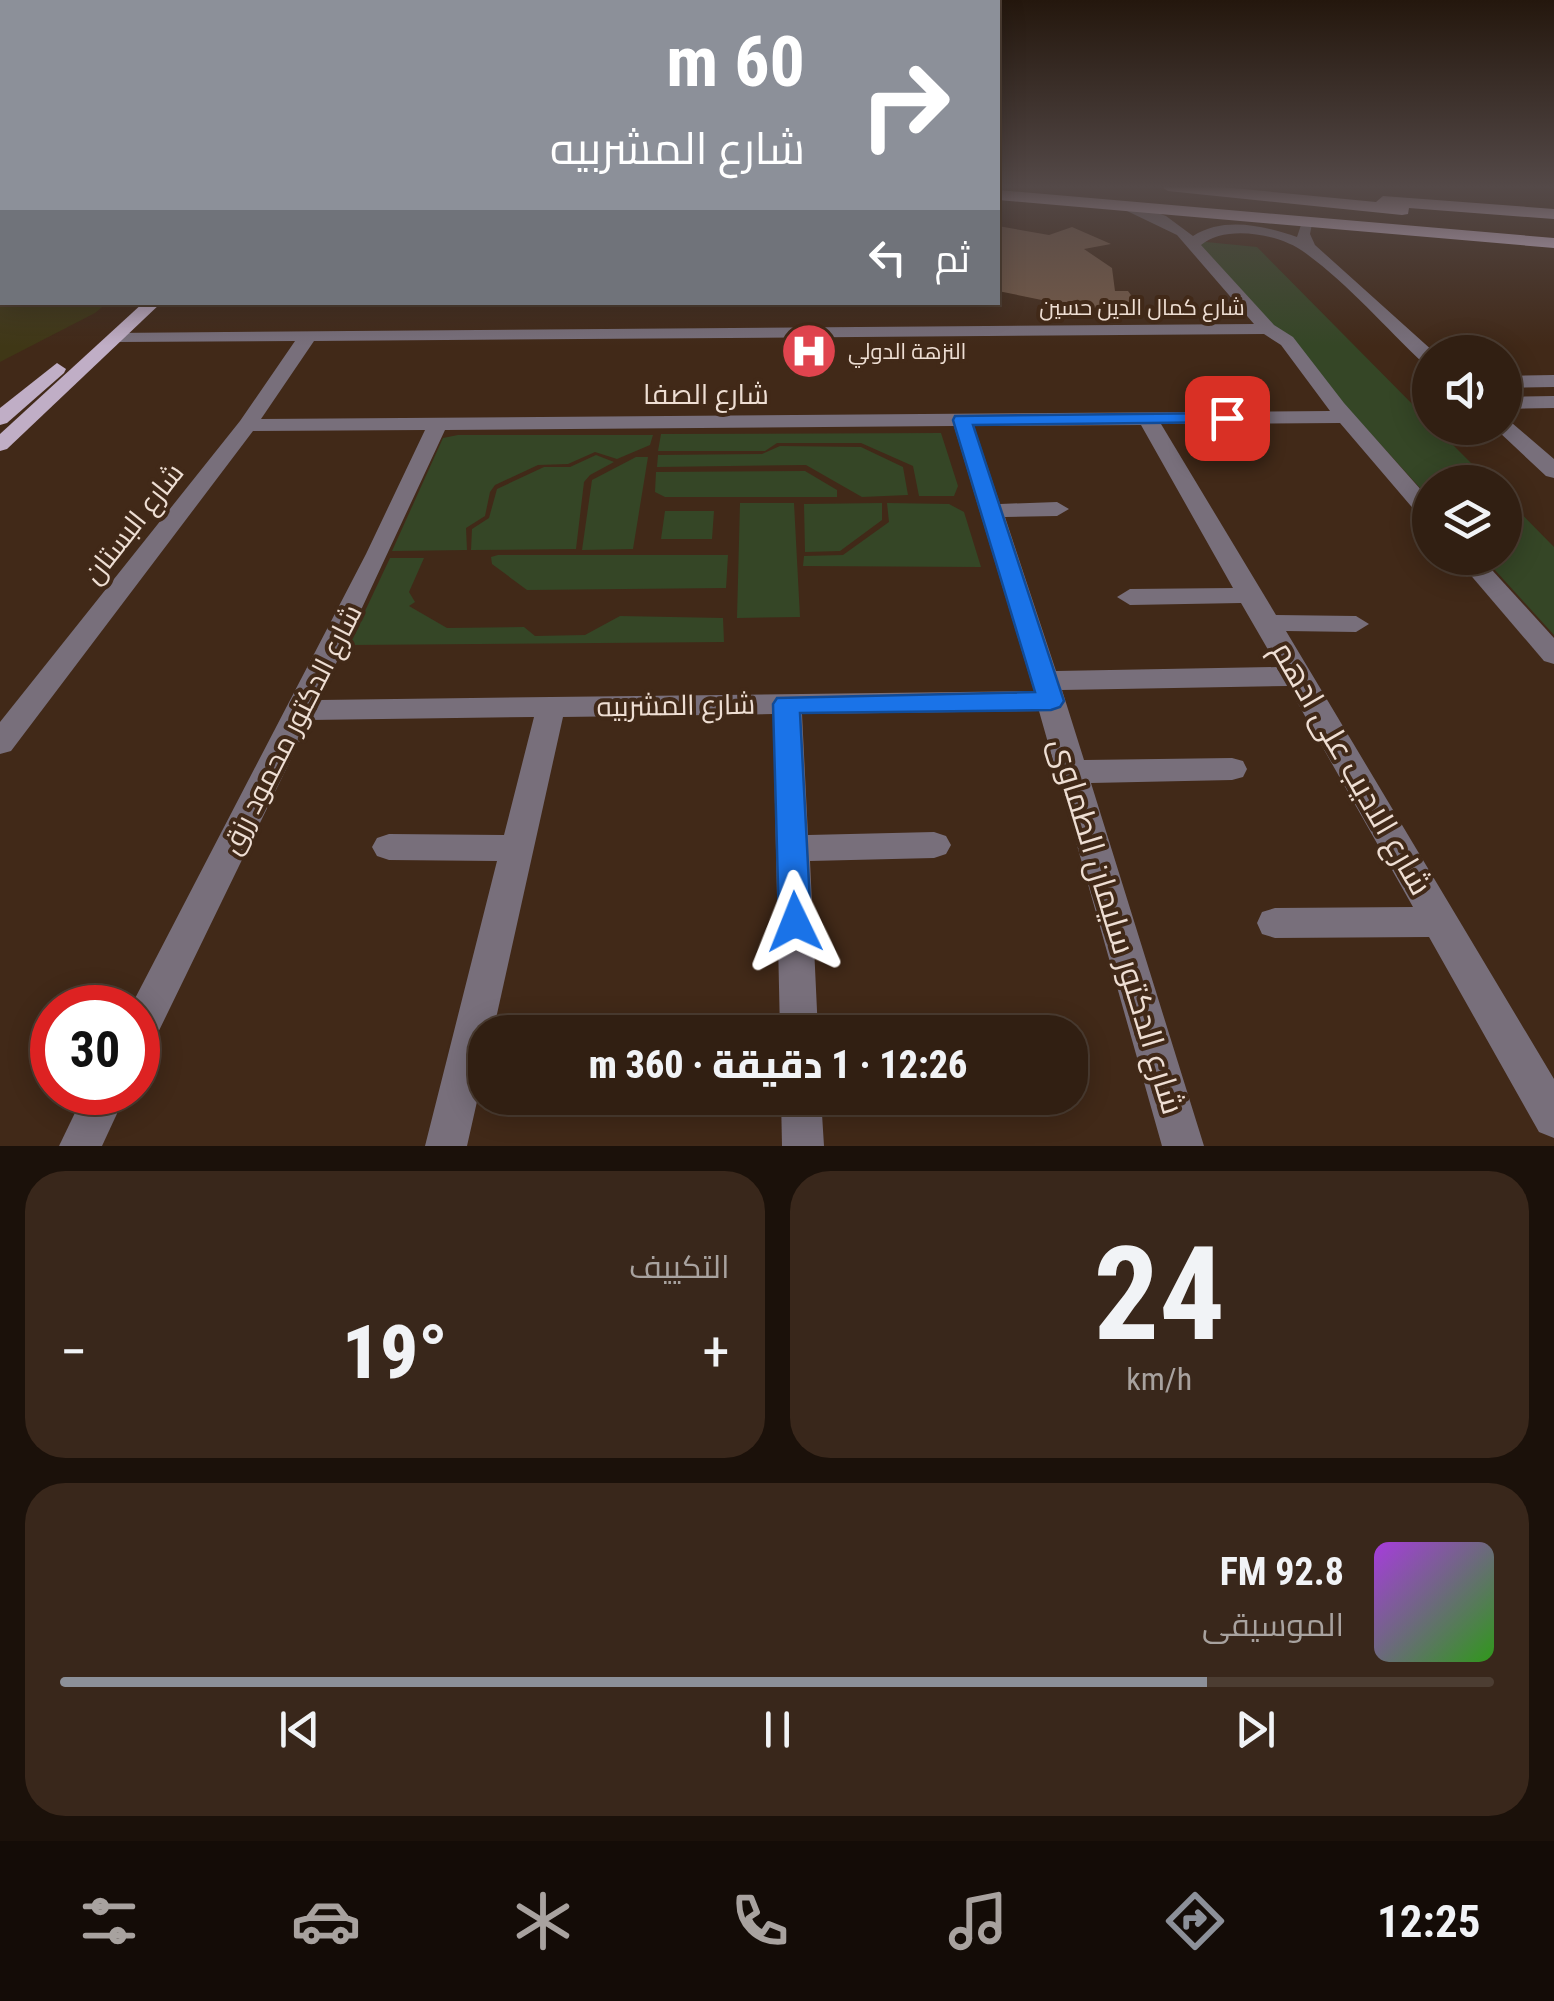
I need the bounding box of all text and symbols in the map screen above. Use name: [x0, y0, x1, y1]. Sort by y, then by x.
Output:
text: 60 m: [666, 21, 805, 103]
icon: right: [840, 40, 970, 170]
text: شارع المشربيه: [550, 122, 805, 175]
icon: left: [860, 230, 915, 285]
text: ثم: [935, 237, 970, 281]
street label: شارع كمال الدين حسين: [1039, 295, 1245, 322]
hospital icon: النزهة الدولي: [779, 321, 839, 381]
map controls: [1412, 335, 1522, 575]
button: sound: [1412, 335, 1522, 445]
place label: النزهة الدولي: [848, 339, 966, 368]
pin: [1185, 376, 1270, 461]
street label: شارع الصفا: [643, 378, 769, 413]
icon: arrive: [1200, 391, 1255, 446]
street label: شارع البستان: [76, 457, 192, 591]
button: layers: [1412, 465, 1522, 575]
street label: شارع الدكتور محمود رزق: [214, 599, 370, 860]
street label: شارع الاديب على ادهم: [1261, 634, 1440, 903]
street label: شارع المشربيه: [596, 688, 756, 725]
street label: شارع الدكتور سليمان الطماوى: [1039, 733, 1192, 1120]
position arrow: [743, 870, 847, 974]
speed limit sign: 30: [30, 985, 160, 1115]
text: 12:26 · 1 دقيقة · 360 m: [589, 1043, 967, 1087]
text: 24: [1094, 1218, 1225, 1371]
text: التكييف: [629, 1248, 730, 1286]
text: 19°: [342, 1308, 448, 1396]
text: −: [60, 1320, 88, 1384]
text: +: [702, 1320, 729, 1384]
text: km/h: [1126, 1360, 1192, 1398]
text: 92.8 FM: [1220, 1550, 1344, 1594]
text: الموسيقى: [1202, 1606, 1344, 1644]
icon: previous: [272, 1702, 327, 1757]
icon: pause: [750, 1702, 805, 1757]
icon: next: [1228, 1702, 1283, 1757]
icon: filters: [74, 1886, 144, 1956]
icon: car: [291, 1886, 361, 1956]
icon: climate: [508, 1886, 578, 1956]
icon: phone: [725, 1886, 795, 1956]
icon: music: [943, 1886, 1013, 1956]
icon: directions: [1160, 1886, 1230, 1956]
text: 12:25: [1377, 1895, 1480, 1948]

